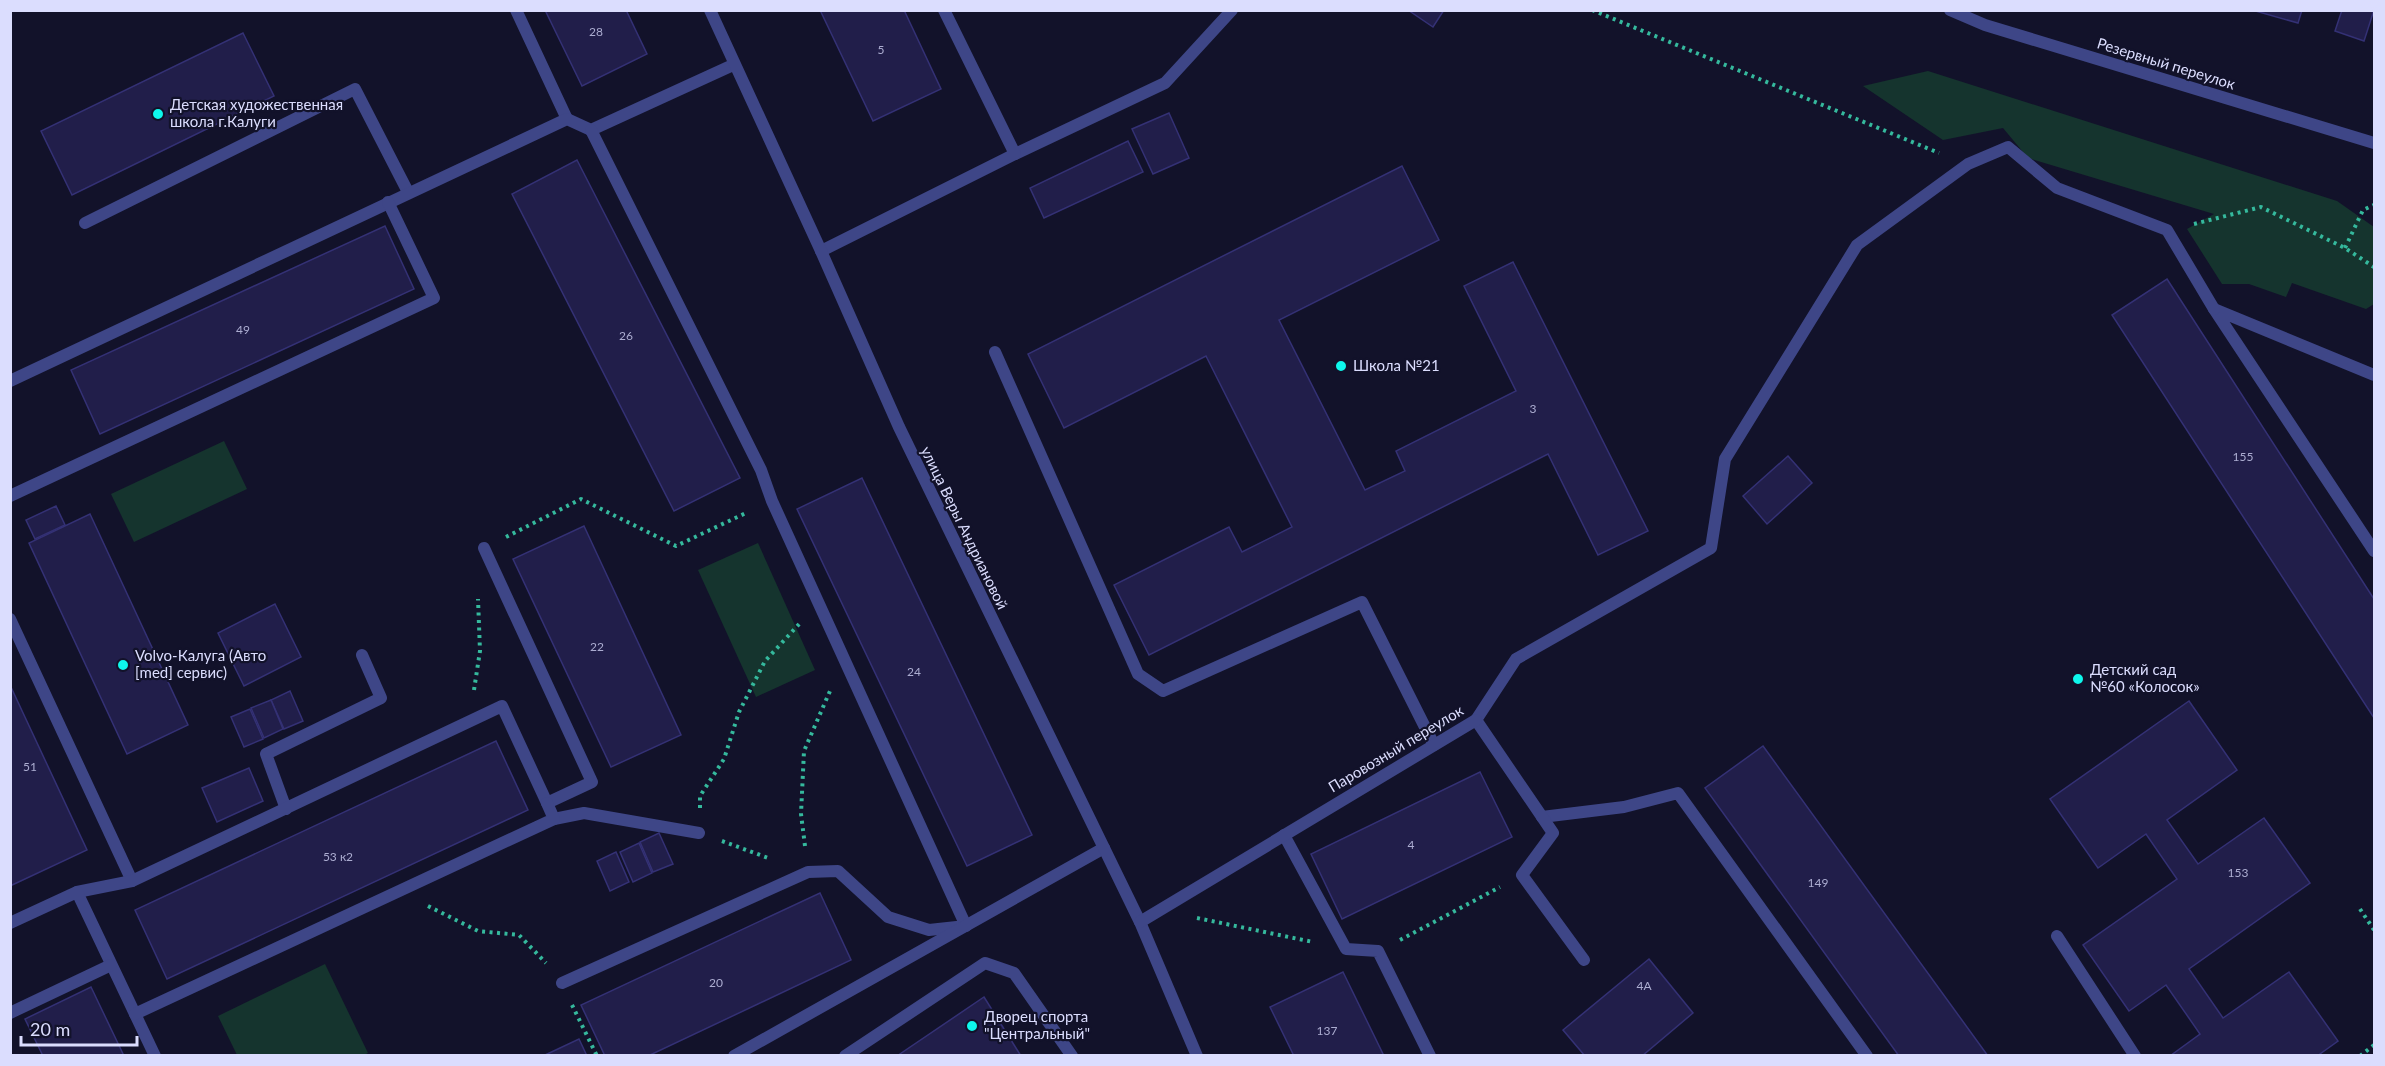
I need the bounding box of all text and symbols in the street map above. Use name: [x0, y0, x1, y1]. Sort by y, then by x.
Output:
house number: 28: [589, 24, 603, 39]
street label: Резервный переулок: [2095, 33, 2238, 93]
house number: 5: [878, 42, 885, 57]
place label: Детская художественная школа г.Калуги: [170, 95, 343, 130]
marker: Детская художественная школа г.Калуги: [151, 107, 165, 121]
house number: 49: [236, 322, 250, 337]
house number: 26: [619, 328, 633, 343]
place label: Школа №21: [1353, 356, 1440, 374]
marker: Школа №21: [1334, 359, 1348, 373]
house number: 3: [1530, 401, 1537, 416]
street label: улица Веры Андриановой: [918, 443, 1012, 612]
house number: 155: [2233, 449, 2253, 464]
house number: 22: [590, 639, 604, 654]
place label: Volvo-Калуга (Авто [med] сервис): [135, 646, 266, 681]
marker: Volvo-Калуга (Авто [med] сервис): [116, 658, 130, 672]
place label: Детский сад №60 «Колосок»: [2090, 660, 2200, 695]
house number: 24: [907, 664, 921, 679]
marker: Детский сад №60 «Колосок»: [2071, 672, 2085, 686]
street label: Паровозный переулок: [1325, 701, 1466, 796]
house number: 51: [23, 759, 37, 774]
house number: 4: [1408, 837, 1415, 852]
house number: 53 к2: [323, 849, 353, 864]
house number: 153: [2228, 865, 2248, 880]
house number: 149: [1808, 875, 1828, 890]
house number: 20: [709, 975, 723, 990]
house number: 4А: [1636, 978, 1652, 993]
place label: Дворец спорта "Центральный": [984, 1007, 1090, 1042]
scale bar: [21, 1009, 136, 1047]
text: 20 m: [30, 1018, 70, 1040]
marker: Дворец спорта "Центральный": [965, 1019, 979, 1033]
house number: 137: [1317, 1023, 1337, 1038]

